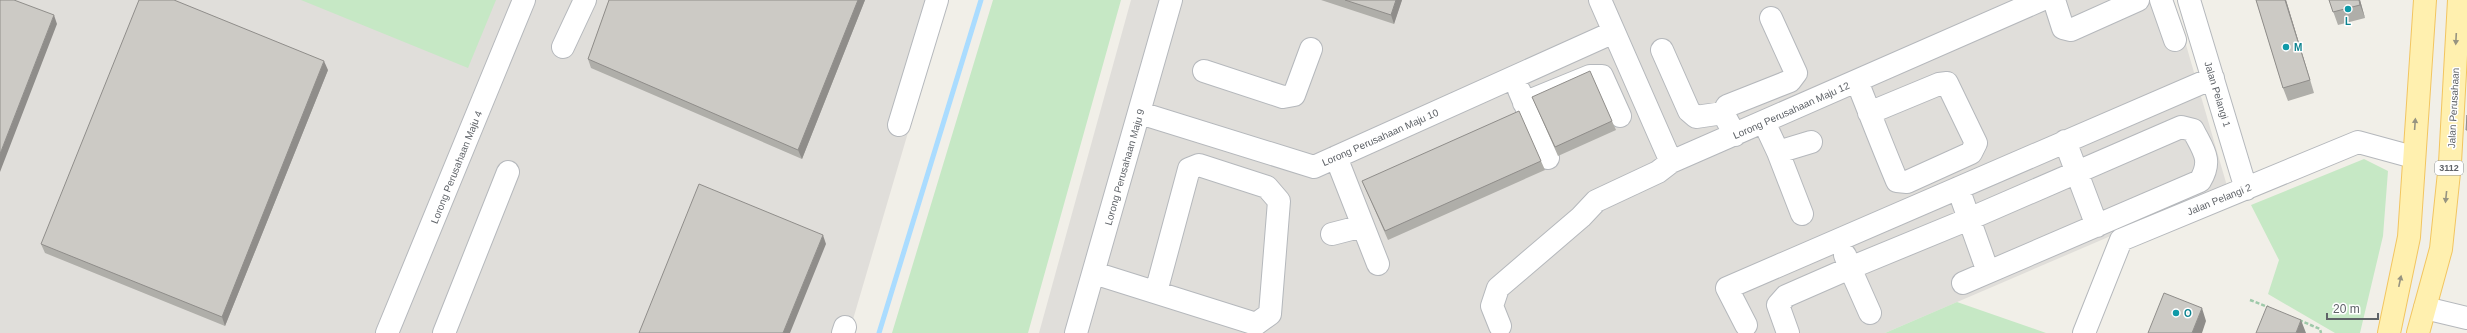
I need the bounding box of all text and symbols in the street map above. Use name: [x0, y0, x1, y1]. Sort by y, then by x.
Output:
marker: L: [2343, 4, 2353, 14]
place label: L: [2345, 16, 2351, 27]
one-way arrow: [2453, 33, 2460, 45]
marker: M: [2281, 42, 2291, 52]
place label: M: [2294, 42, 2302, 53]
street label: Jalan Pelangi 1: [2202, 60, 2233, 129]
street label: Jalan Perusahaan: [2446, 67, 2461, 149]
street label: Lorong Perusahaan Maju 12: [1731, 80, 1851, 141]
street label: Lorong Perusahaan Maju 9: [1103, 107, 1147, 227]
street label: Lorong Perusahaan Maju 10: [1320, 107, 1440, 168]
street label: Lorong Perusahaan Maju 4: [429, 109, 484, 225]
one-way arrow: [2412, 118, 2419, 130]
road number: 3112: [2435, 161, 2463, 175]
street label: Jalan Pelangi 2: [2185, 181, 2253, 217]
one-way arrow: [2443, 191, 2449, 203]
one-way arrow: [2397, 275, 2403, 287]
scale bar: [2327, 295, 2378, 321]
text: 20 m: [2333, 302, 2360, 316]
marker: O: [2171, 308, 2181, 318]
place label: O: [2184, 308, 2192, 319]

